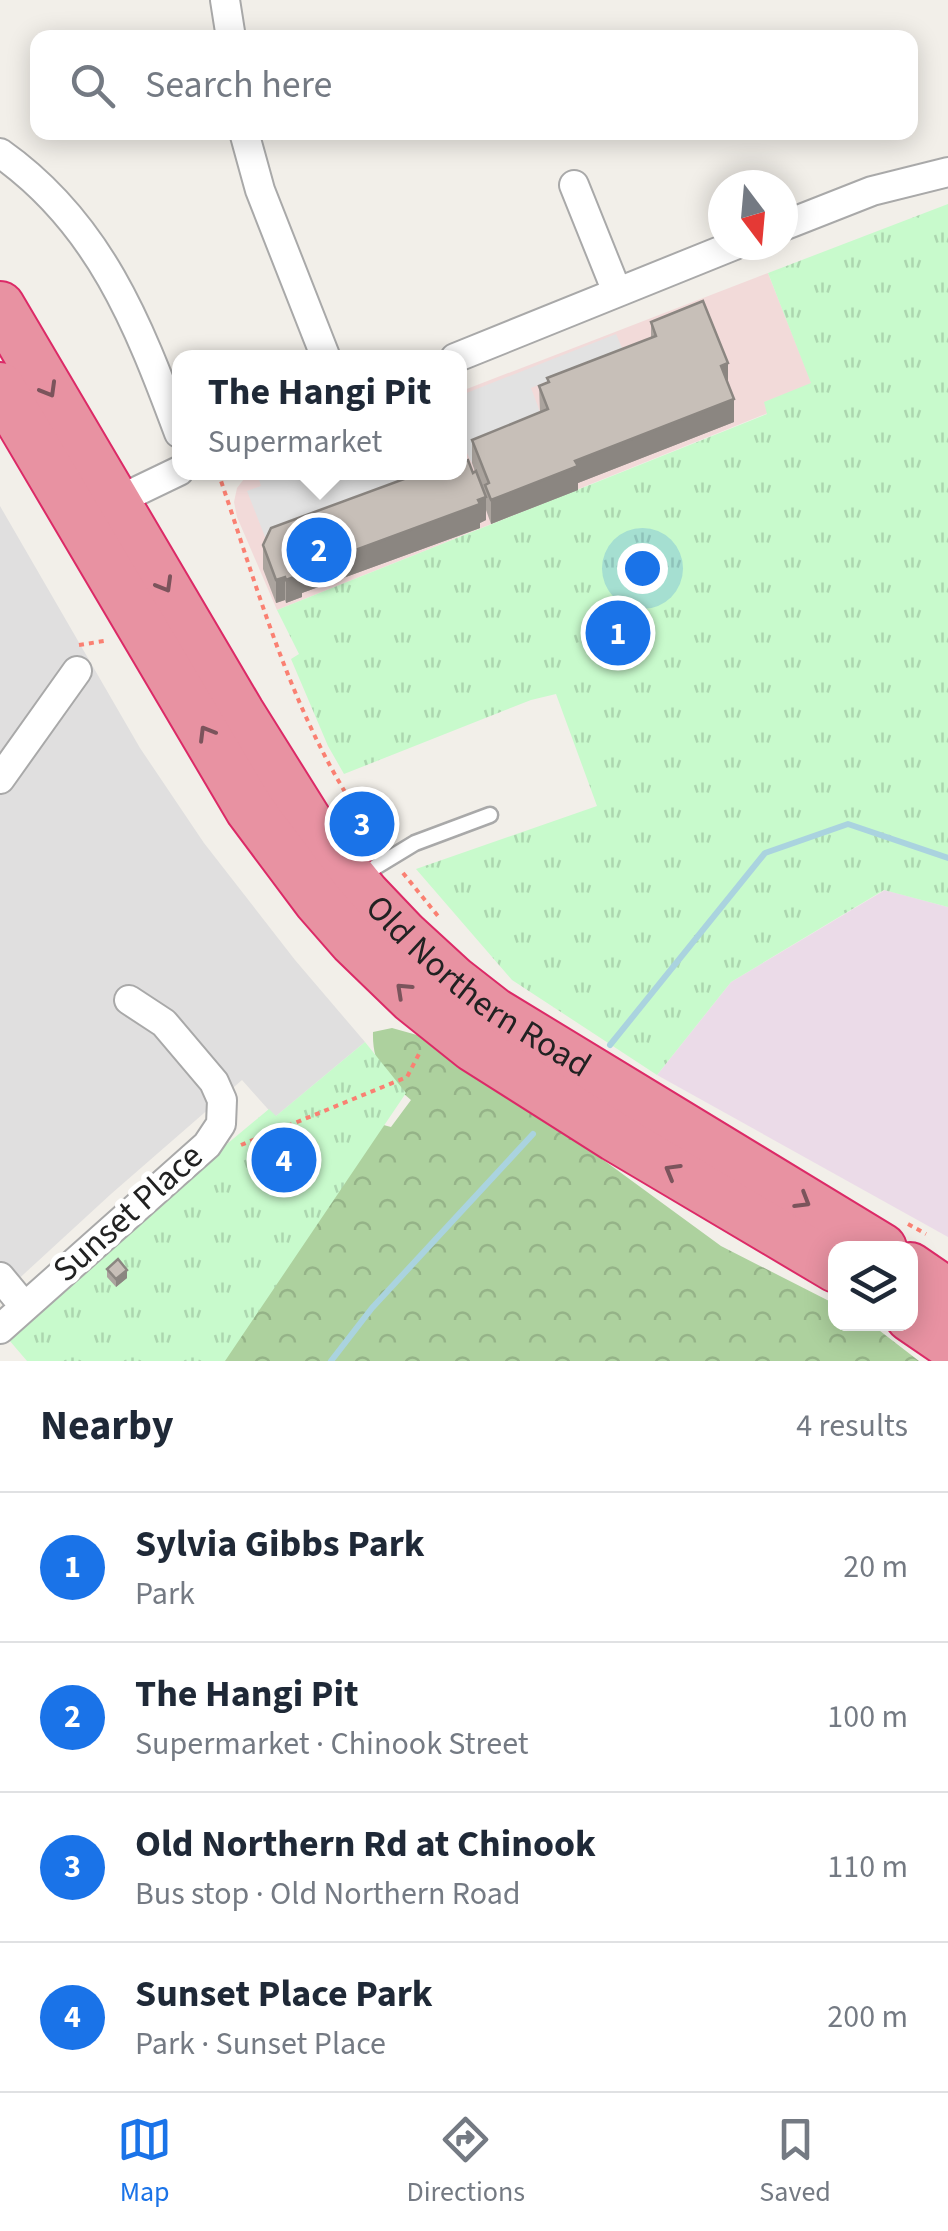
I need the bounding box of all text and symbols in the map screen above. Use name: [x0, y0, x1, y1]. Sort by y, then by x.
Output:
search box: [30, 30, 918, 140]
icon: search: [65, 58, 120, 113]
text: Search here: [145, 58, 332, 112]
north arrow: [708, 170, 798, 260]
popup: [172, 350, 467, 480]
text: The Hangi Pit: [208, 365, 431, 419]
one-way arrow: [37, 379, 57, 397]
text: Supermarket: [208, 419, 382, 465]
pin: 2: [286, 512, 352, 588]
your location: [617, 543, 668, 594]
one-way arrow: [153, 574, 172, 592]
pin: 1: [586, 596, 650, 670]
one-way arrow: [199, 726, 218, 744]
pin: 3: [330, 786, 394, 862]
street label: Old Northern Road: [354, 884, 600, 1090]
one-way arrow: [396, 983, 415, 1001]
pin: 4: [252, 1122, 316, 1198]
street label: Sunset Place: [42, 1132, 214, 1294]
one-way arrow: [665, 1164, 683, 1183]
one-way arrow: [792, 1189, 810, 1208]
map controls: [828, 1241, 918, 1331]
button: layers: [828, 1241, 918, 1331]
text: Nearby: [40, 1396, 174, 1456]
text: 4 results: [796, 1403, 908, 1449]
text: Sylvia Gibbs Park: [135, 1517, 425, 1571]
text: 1: [64, 1544, 81, 1590]
text: 20 m: [843, 1544, 908, 1590]
text: Park: [135, 1571, 195, 1617]
text: The Hangi Pit: [135, 1667, 359, 1721]
text: 2: [64, 1694, 81, 1740]
text: 100 m: [827, 1694, 908, 1740]
text: Supermarket · Chinook Street: [135, 1721, 529, 1767]
text: Old Northern Rd at Chinook: [135, 1817, 596, 1871]
text: 3: [64, 1844, 81, 1890]
text: 110 m: [827, 1844, 908, 1890]
text: Bus stop · Old Northern Road: [135, 1871, 521, 1917]
text: Sunset Place Park: [135, 1967, 433, 2021]
text: 4: [64, 1994, 81, 2040]
text: 200 m: [827, 1994, 908, 2040]
text: Park · Sunset Place: [135, 2021, 386, 2067]
tab: Map: [117, 2112, 172, 2212]
tab: Directions: [407, 2112, 525, 2212]
tab: Saved: [759, 2112, 831, 2212]

